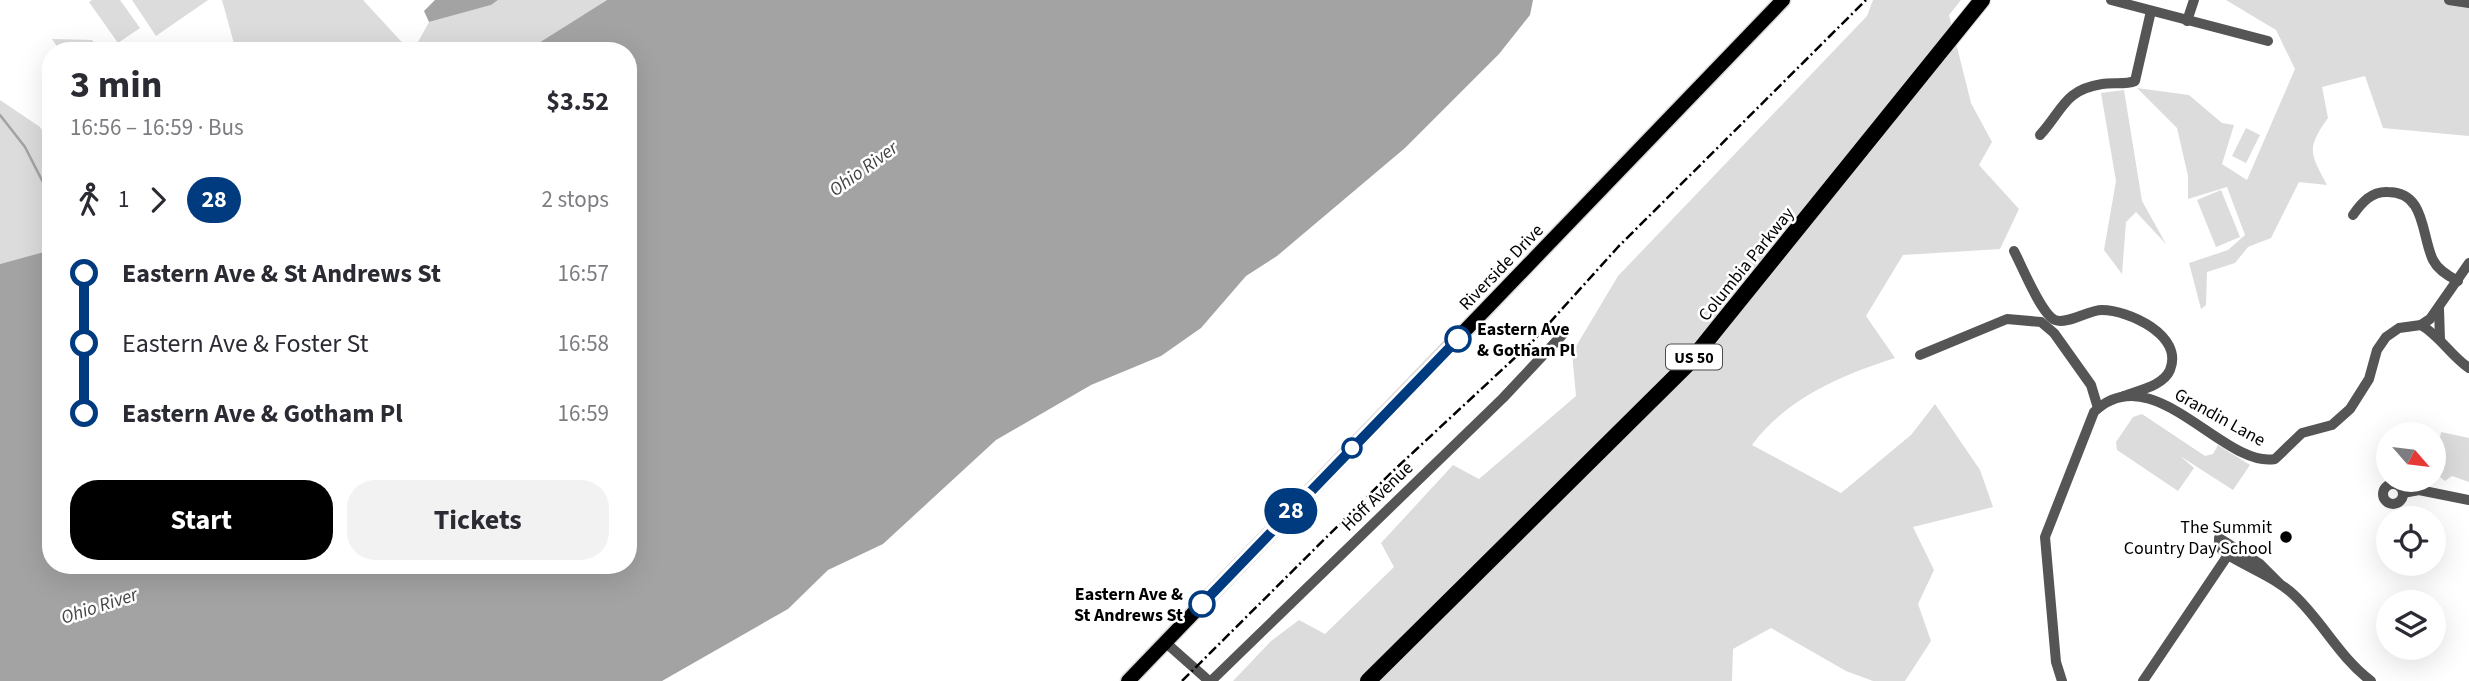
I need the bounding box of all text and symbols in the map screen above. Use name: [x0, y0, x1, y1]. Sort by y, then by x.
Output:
text: 3 min: [70, 58, 162, 112]
text: $3.52: [546, 83, 609, 120]
text: 16:56 – 16:59 · Bus: [70, 111, 244, 144]
water label: Ohio River: [824, 134, 905, 203]
icon: walk: [70, 181, 108, 219]
icon: forward: [139, 181, 177, 219]
text: 28: [201, 182, 227, 217]
text: 1: [118, 183, 129, 216]
text: 2 stops: [542, 183, 609, 216]
street label: Columbia Parkway: [1693, 201, 1801, 327]
street label: Riverside Drive: [1454, 218, 1549, 316]
text: Eastern Ave & St Andrews St: [122, 255, 441, 292]
text: 16:57: [558, 257, 609, 290]
place label: Eastern Ave & Gotham Pl: [1477, 317, 1575, 363]
text: Eastern Ave & Foster St: [122, 325, 369, 362]
marker: Eastern Ave & Gotham Pl: [1445, 326, 1471, 352]
text: 16:58: [558, 327, 609, 360]
road number: US 50: [1666, 344, 1722, 370]
street label: Grandin Lane: [2170, 382, 2270, 453]
text: Eastern Ave & Gotham Pl: [122, 395, 403, 432]
text: 16:59: [558, 397, 609, 430]
north arrow: [2376, 422, 2446, 492]
map controls: [2376, 422, 2446, 660]
unlabelled marker: [1342, 438, 1362, 458]
street label: Hoff Avenue: [1336, 456, 1419, 537]
button: Start: [70, 480, 333, 560]
button: Tickets: [347, 480, 609, 560]
line badge: 28: [1260, 488, 1322, 534]
text: 28: [1278, 493, 1304, 528]
button: locate: [2376, 506, 2446, 576]
place label: The Summit Country Day School: [2124, 515, 2272, 561]
marker: The Summit Country Day School: [2278, 529, 2294, 545]
water label: Ohio River: [58, 581, 143, 631]
place label: Eastern Ave & St Andrews St: [1074, 582, 1183, 628]
button: layers: [2376, 590, 2446, 660]
marker: Eastern Ave & St Andrews St: [1189, 591, 1215, 617]

